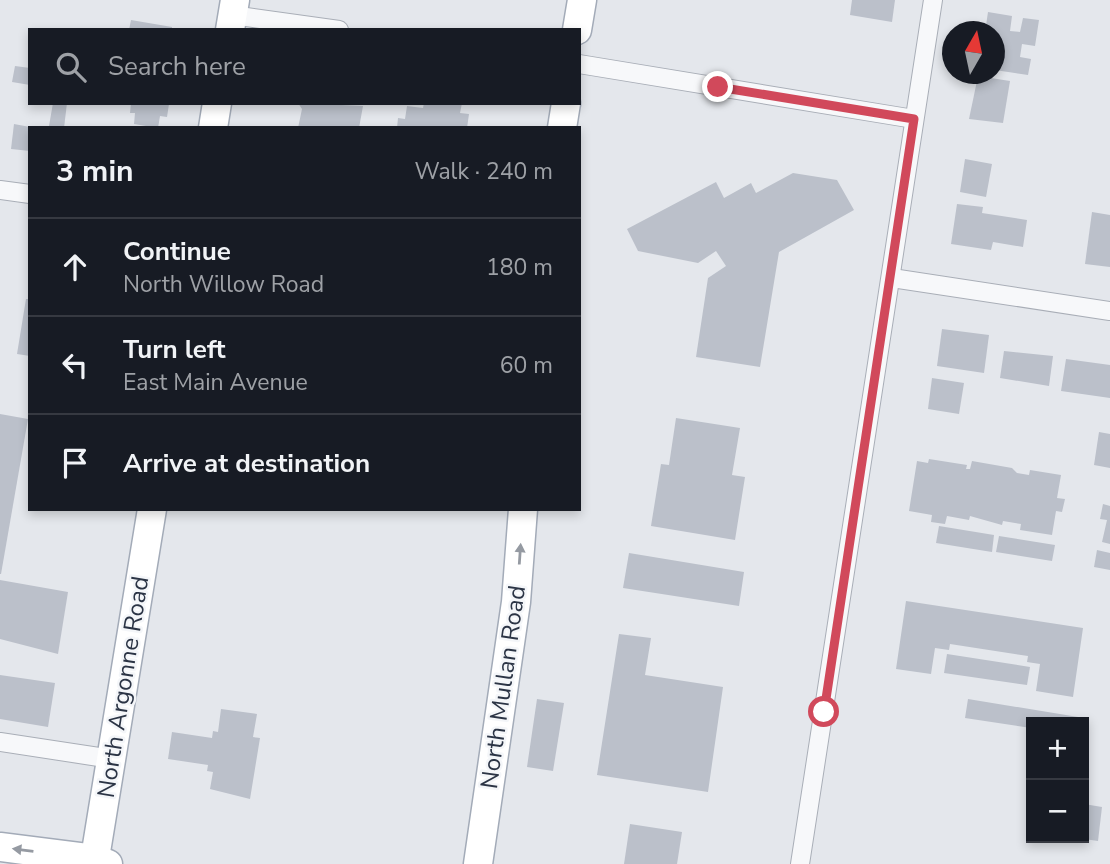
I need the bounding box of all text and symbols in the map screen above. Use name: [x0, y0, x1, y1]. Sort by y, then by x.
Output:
north arrow: [942, 21, 1005, 84]
search box: [28, 28, 581, 105]
icon: search: [52, 48, 90, 86]
text: Search here: [108, 49, 246, 84]
route end: [702, 71, 733, 102]
text: 3 min: [56, 151, 134, 192]
text: Walk · 240 m: [414, 156, 553, 187]
text: Continue: [123, 234, 231, 269]
icon: ahead: [56, 248, 94, 286]
text: 180 m: [486, 252, 553, 283]
text: North Willow Road: [123, 269, 324, 300]
text: Turn left: [123, 332, 226, 367]
icon: left: [56, 346, 94, 384]
text: 60 m: [500, 350, 553, 381]
text: East Main Avenue: [123, 367, 308, 398]
icon: arrive: [56, 444, 94, 482]
text: Arrive at destination: [123, 446, 370, 481]
one-way arrow: [515, 542, 526, 564]
street label: North Argonne Road: [90, 574, 156, 800]
street label: North Mullan Road: [473, 583, 533, 791]
route start: [808, 696, 839, 727]
map controls: [1026, 717, 1089, 843]
button: +: [1026, 717, 1089, 780]
button: −: [1026, 780, 1089, 843]
one-way arrow: [12, 844, 34, 855]

